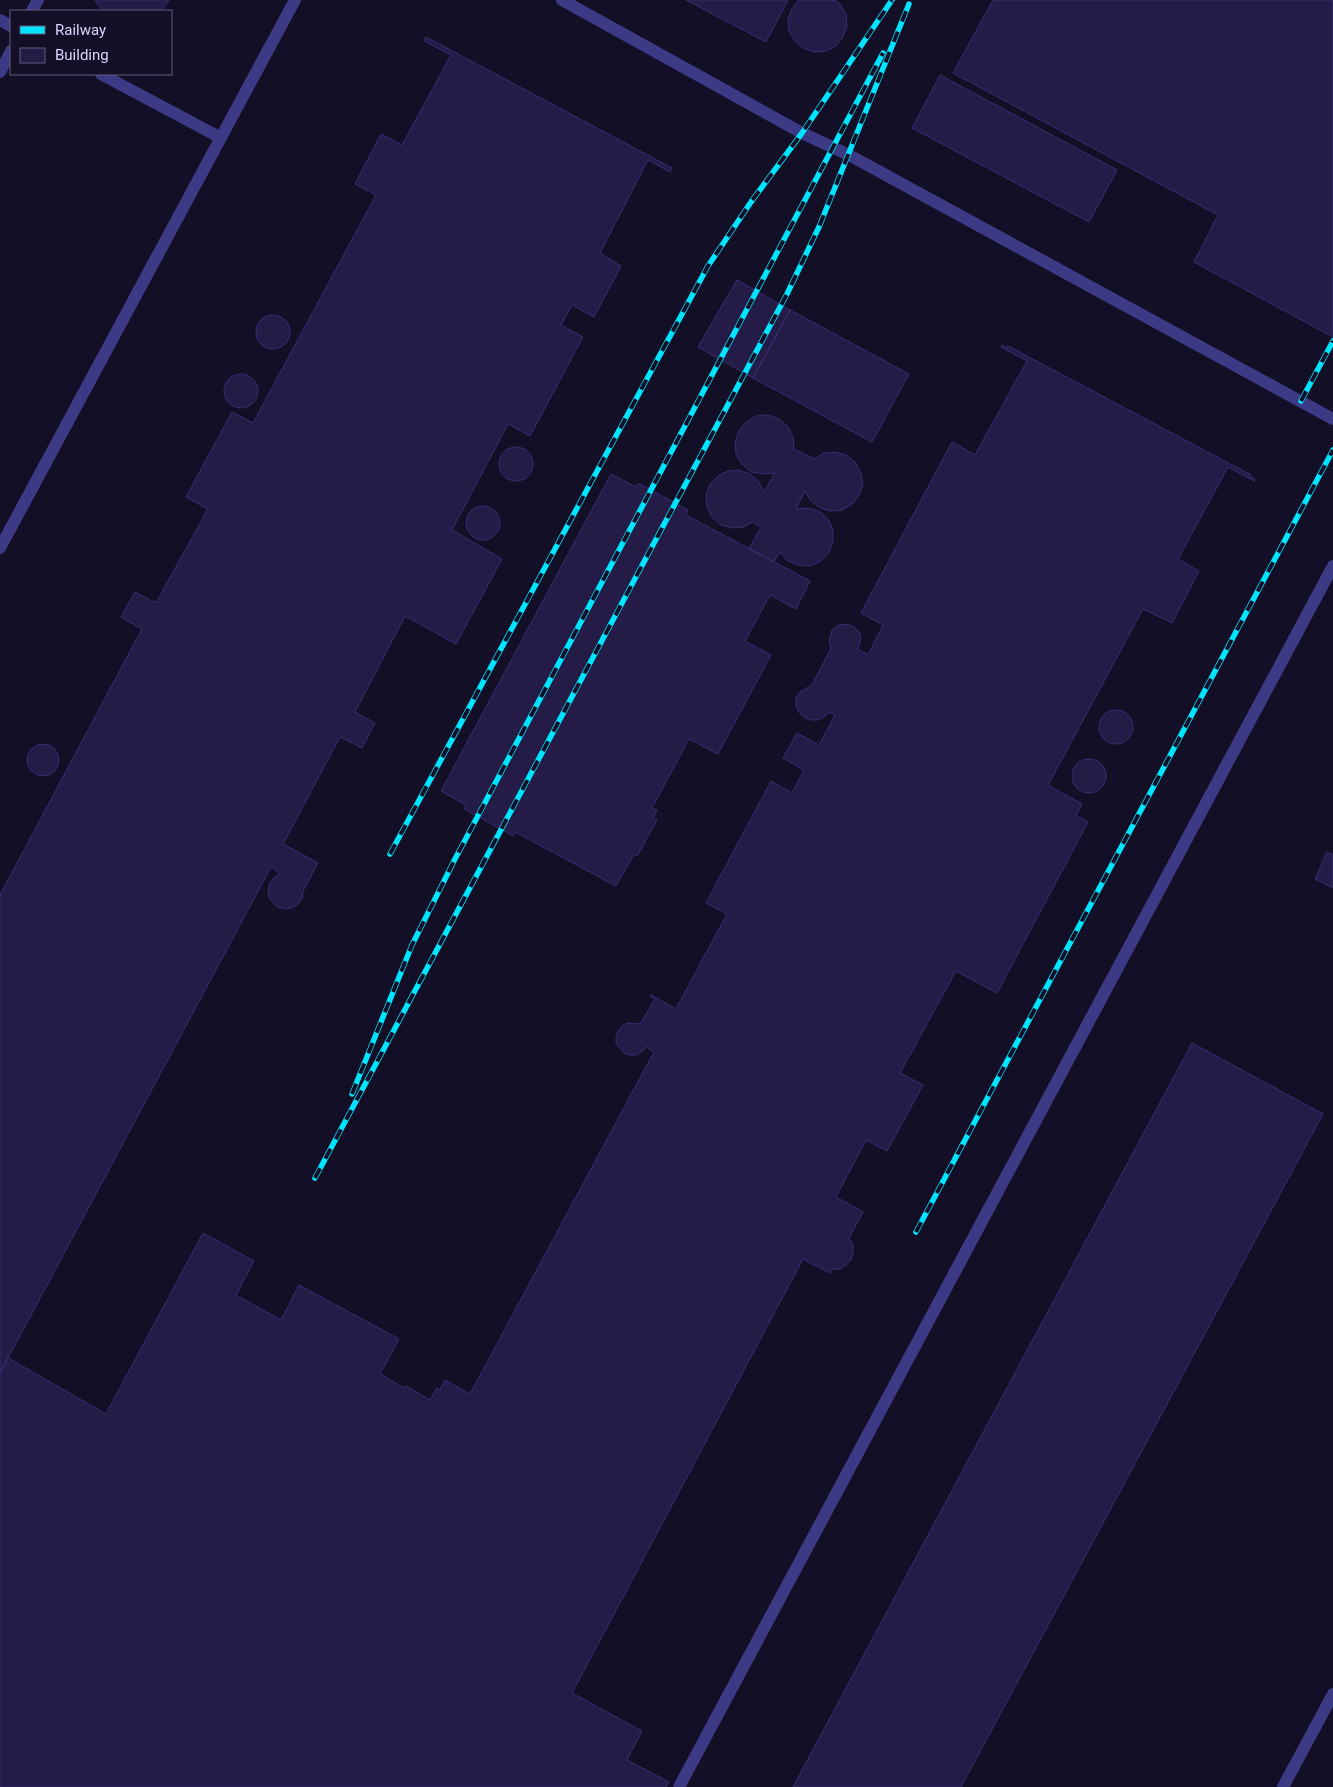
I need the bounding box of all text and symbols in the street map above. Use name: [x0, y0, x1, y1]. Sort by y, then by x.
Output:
legend: [10, 10, 172, 75]
text: Railway: [55, 21, 106, 39]
text: Building: [55, 46, 109, 64]

